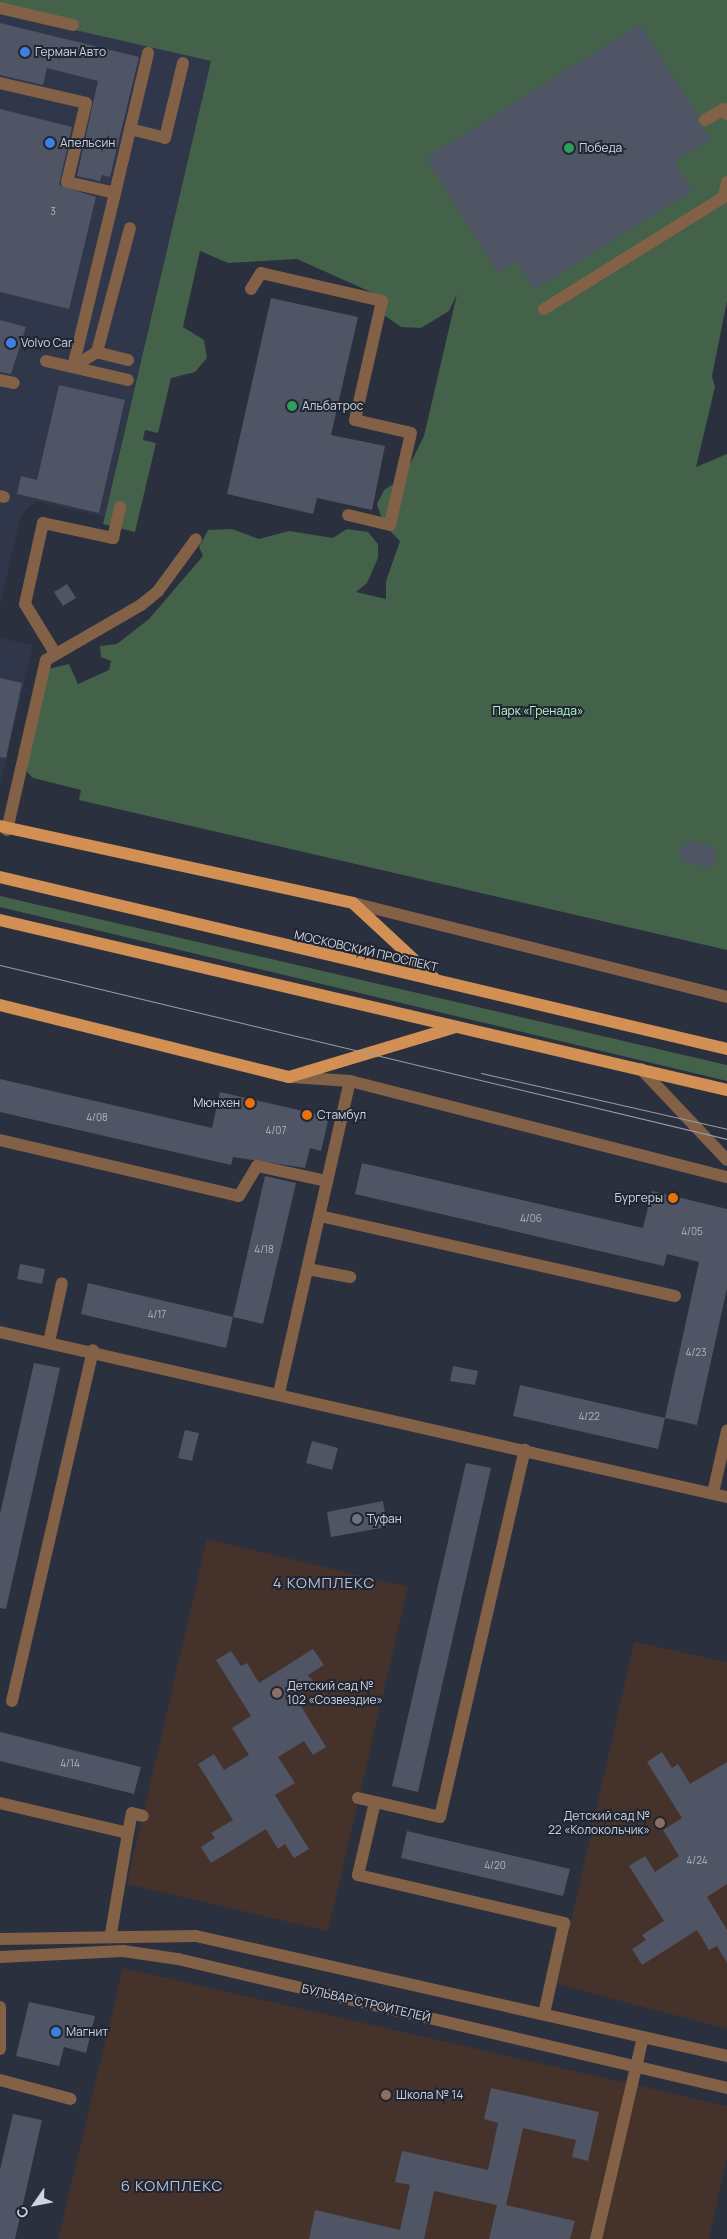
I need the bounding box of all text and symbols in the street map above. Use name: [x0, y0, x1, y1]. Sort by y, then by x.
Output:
place label: Герман Авто: [35, 45, 106, 59]
marker: Герман Авто: [19, 46, 31, 58]
place label: Апельсин: [60, 136, 115, 150]
marker: Апельсин: [44, 137, 56, 149]
place label: Победа: [579, 141, 622, 155]
marker: Победа: [563, 142, 575, 154]
house number: 3: [50, 206, 56, 218]
place label: Volvo Car: [21, 336, 72, 350]
marker: Volvo Car: [5, 337, 17, 349]
place label: Альбатрос: [302, 399, 364, 413]
marker: Альбатрос: [286, 400, 298, 412]
park label: Парк «Гренада»: [493, 704, 583, 718]
street label: МОСКОВСКИЙ ПРОСПЕКТ: [293, 927, 439, 975]
place label: Мюнхен: [193, 1096, 240, 1110]
marker: Мюнхен: [244, 1097, 256, 1109]
place label: Стамбул: [317, 1108, 366, 1122]
marker: Стамбул: [301, 1109, 313, 1121]
house number: 4/08: [86, 1112, 108, 1124]
house number: 4/07: [266, 1125, 286, 1137]
place label: Бургеры: [615, 1191, 663, 1205]
marker: Бургеры: [667, 1192, 679, 1204]
house number: 4/06: [520, 1213, 542, 1225]
house number: 4/05: [681, 1226, 703, 1238]
house number: 4/18: [254, 1244, 274, 1256]
house number: 4/17: [148, 1309, 166, 1321]
house number: 4/23: [686, 1347, 706, 1359]
house number: 4/22: [578, 1411, 600, 1423]
place label: Туфан: [367, 1512, 402, 1526]
marker: Туфан: [351, 1513, 363, 1525]
district label: 4 КОМПЛЕКС: [272, 1574, 376, 1592]
place label: Детский сад № 102 «Созвездие»: [287, 1679, 383, 1707]
marker: Детский сад № 102 «Созвездие»: [271, 1687, 283, 1699]
house number: 4/14: [60, 1758, 80, 1770]
place label: Детский сад № 22 «Колокольчик»: [548, 1809, 650, 1837]
marker: Детский сад № 22 «Колокольчик»: [654, 1817, 666, 1829]
house number: 4/24: [686, 1855, 708, 1867]
house number: 4/20: [484, 1860, 506, 1872]
street label: БУЛЬВАР СТРОИТЕЛЕЙ: [300, 1981, 432, 2025]
place label: Магнит: [66, 2025, 108, 2039]
marker: Магнит: [50, 2026, 62, 2038]
place label: Школа № 14: [396, 2088, 463, 2102]
marker: Школа № 14: [380, 2089, 392, 2101]
district label: 6 КОМПЛЕКС: [119, 2177, 225, 2195]
north arrow: [10, 2179, 60, 2229]
text: С: [11, 2203, 33, 2222]

